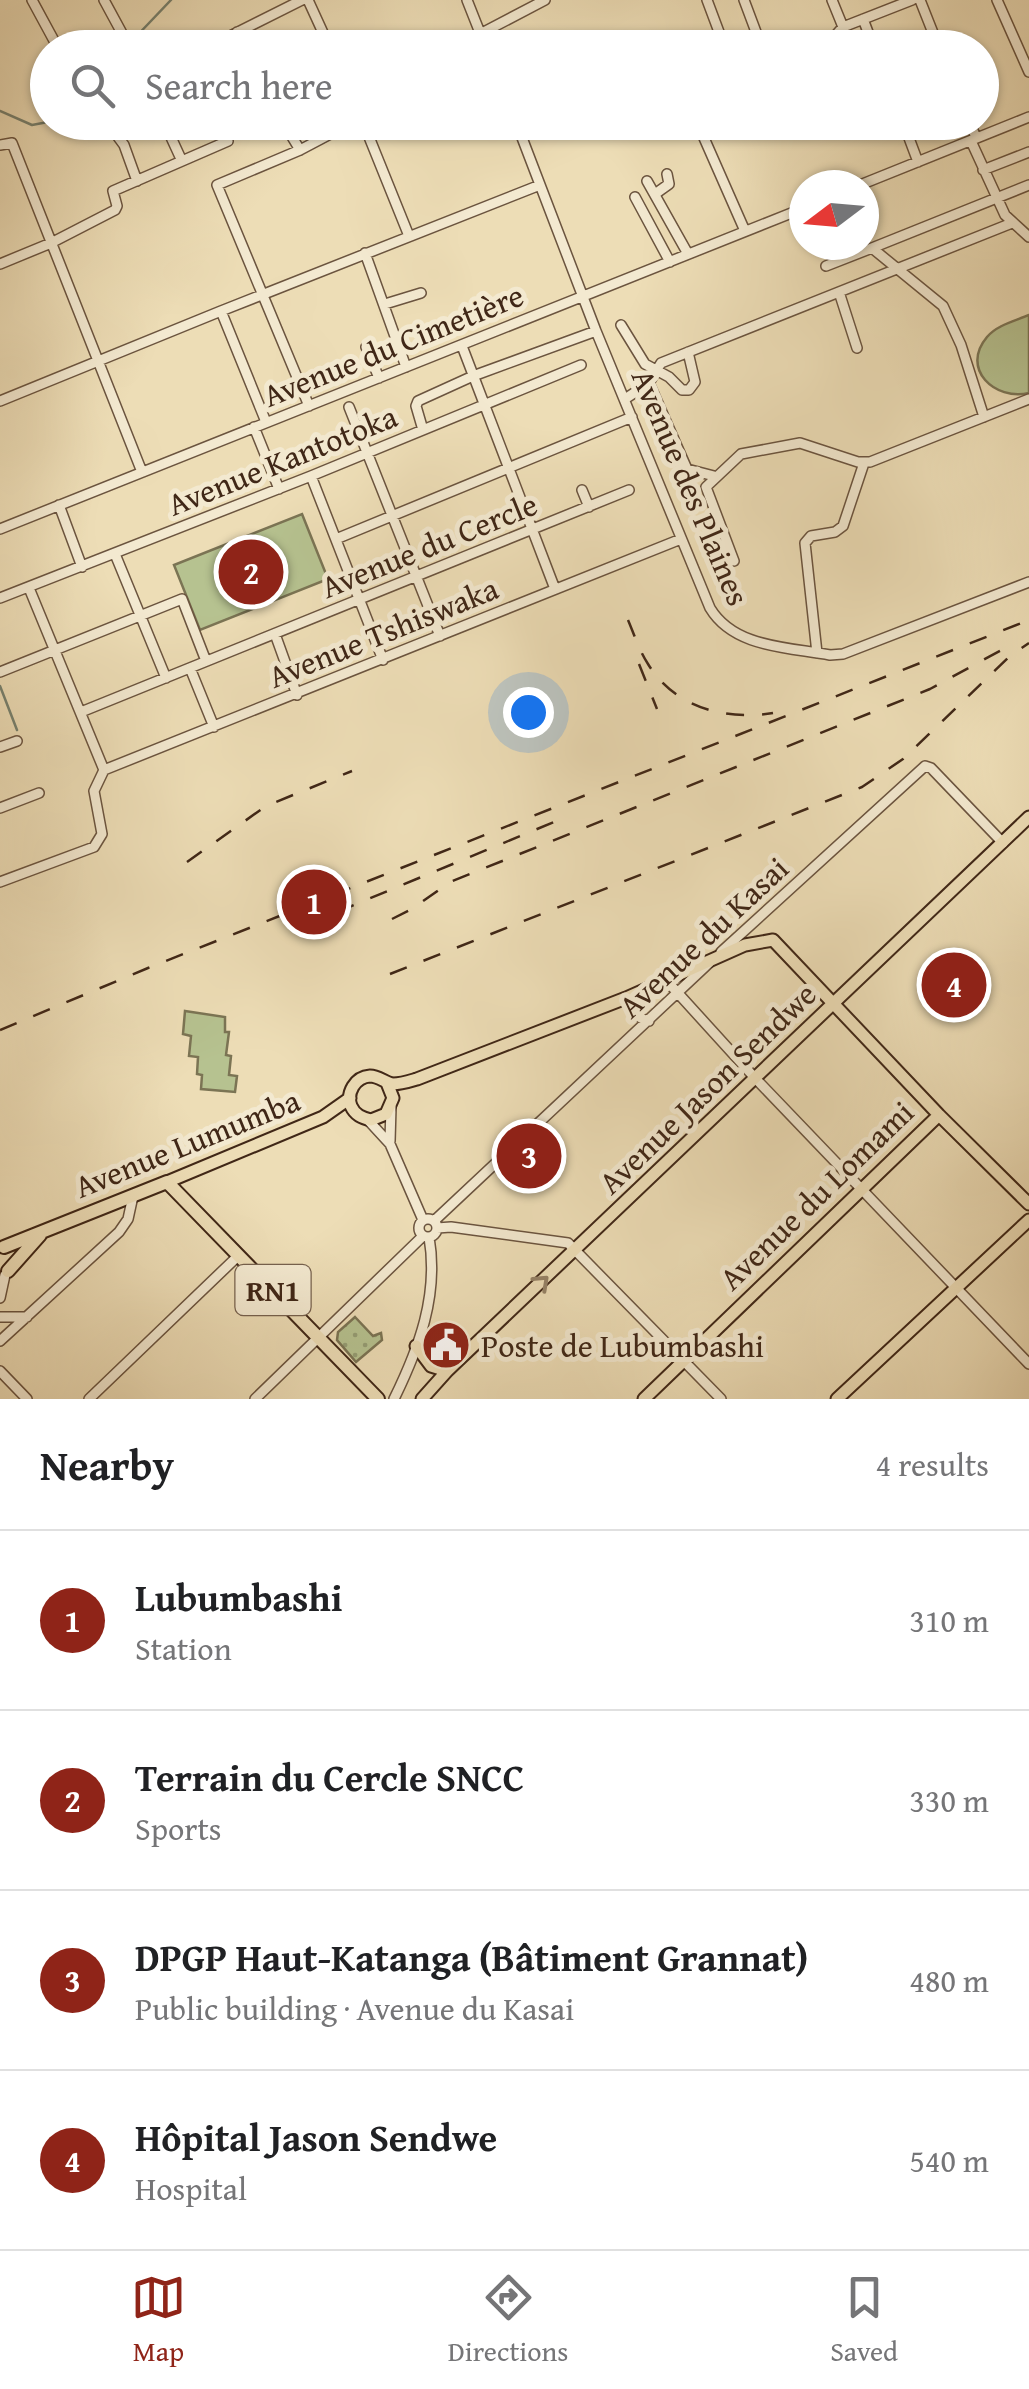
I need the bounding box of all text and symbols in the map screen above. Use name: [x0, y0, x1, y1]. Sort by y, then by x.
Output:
search box: [30, 30, 999, 140]
text: Search here: [145, 57, 333, 113]
icon: search: [65, 58, 120, 113]
north arrow: [789, 170, 879, 260]
street label: Avenue du Cimetière: [256, 271, 530, 419]
street label: Avenue des Plaines: [620, 361, 762, 613]
street label: Avenue Kantotoka: [160, 393, 404, 527]
street label: Avenue du Cercle: [314, 480, 544, 610]
pin: 2: [218, 534, 284, 610]
street label: Avenue Tshiswaka: [261, 564, 505, 700]
your location: [503, 687, 554, 738]
street label: Avenue du Kasai: [607, 846, 799, 1028]
pin: 1: [282, 864, 346, 940]
pin: 4: [922, 948, 986, 1022]
street label: Avenue Jason Sendwe: [587, 971, 827, 1205]
street label: Avenue Lumumba: [67, 1076, 307, 1210]
street label: Avenue du Lomami: [708, 1089, 924, 1301]
pin: 3: [496, 1118, 562, 1194]
road number: RN1: [236, 1265, 310, 1315]
one-way arrow: [531, 1276, 549, 1294]
public building icon: Poste de Lubumbashi: [420, 1319, 472, 1371]
place label: Poste de Lubumbashi: [481, 1322, 764, 1369]
text: Nearby: [40, 1434, 174, 1495]
text: 4 results: [876, 1441, 989, 1488]
text: Lubumbashi: [135, 1569, 343, 1625]
text: 1: [64, 1597, 81, 1644]
text: 310 m: [910, 1597, 989, 1644]
text: Station: [135, 1625, 232, 1672]
text: Terrain du Cercle SNCC: [135, 1749, 524, 1805]
text: 2: [64, 1777, 81, 1824]
text: 330 m: [910, 1777, 989, 1824]
text: Sports: [135, 1805, 221, 1852]
text: DPGP Haut-Katanga (Bâtiment Grannat): [135, 1929, 808, 1985]
text: 3: [64, 1957, 81, 2004]
text: 480 m: [910, 1957, 989, 2004]
text: Public building · Avenue du Kasai: [135, 1985, 574, 2032]
text: Hôpital Jason Sendwe: [135, 2109, 497, 2165]
text: 4: [64, 2137, 81, 2184]
text: 540 m: [910, 2137, 989, 2184]
text: Hospital: [135, 2165, 247, 2212]
tab: Map: [131, 2270, 186, 2371]
tab: Directions: [448, 2270, 568, 2371]
tab: Saved: [830, 2270, 898, 2371]

